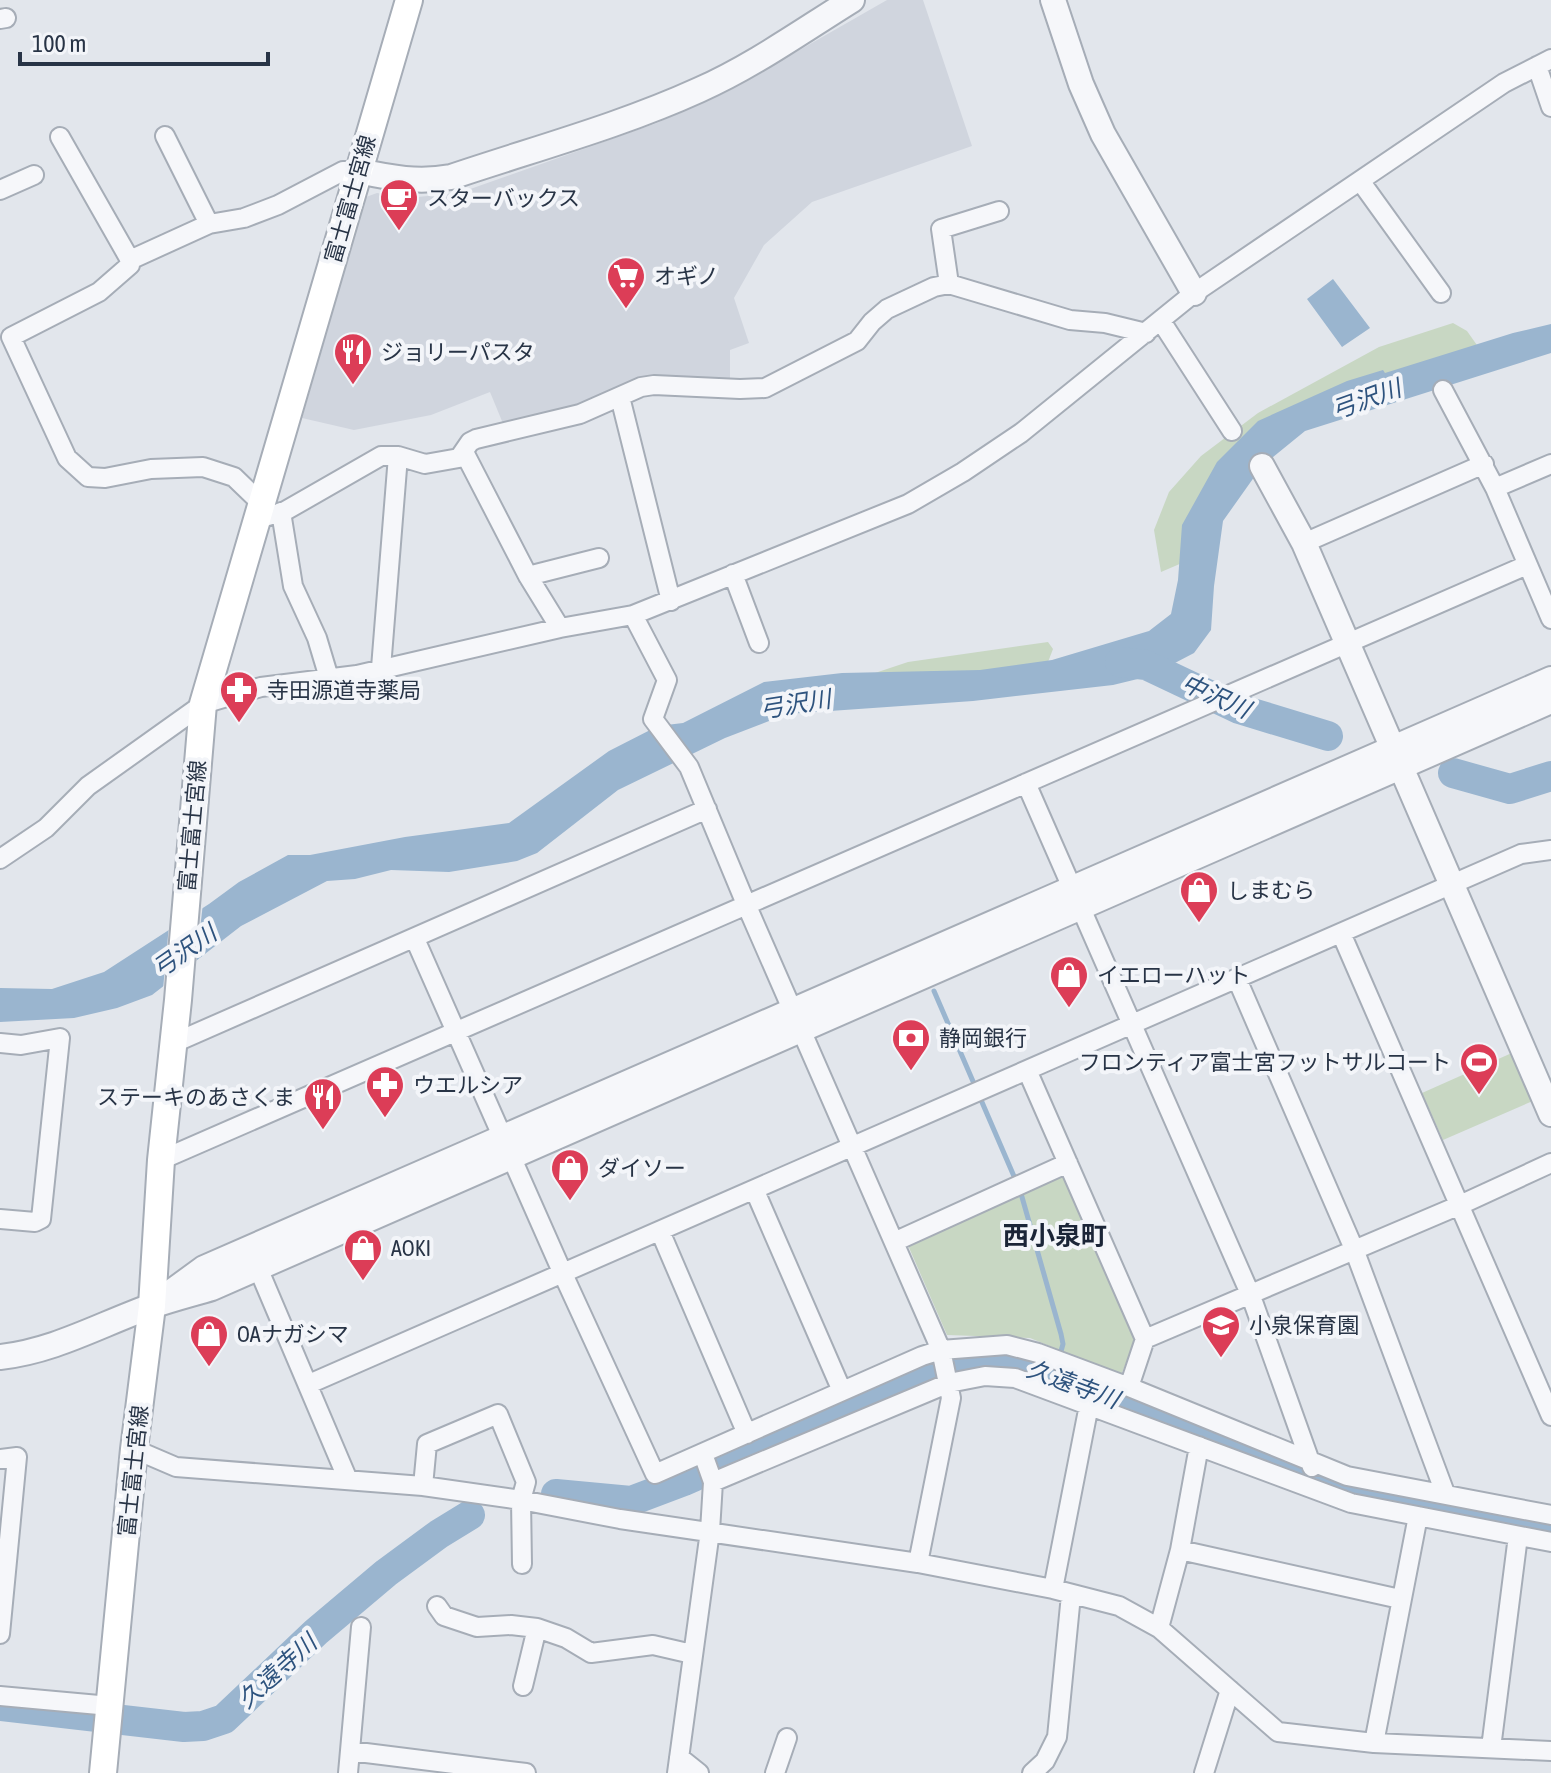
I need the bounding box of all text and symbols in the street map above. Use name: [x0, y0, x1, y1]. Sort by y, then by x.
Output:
scale bar: [20, 16, 268, 66]
text: 100 m: [32, 30, 86, 57]
street label: 富士富士宮線: [319, 132, 381, 266]
cafe icon: スターバックス: [378, 177, 420, 232]
place label: スターバックス: [427, 185, 580, 211]
supermarket icon: オギノ: [605, 255, 647, 310]
place label: オギノ: [654, 263, 719, 289]
restaurant icon: ジョリーパスタ: [332, 331, 374, 386]
place label: ジョリーパスタ: [381, 339, 535, 365]
water label: 弓沢川: [1328, 373, 1407, 424]
pharmacy icon: 寺田源道寺薬局: [218, 669, 260, 724]
water label: 中沢川: [1178, 669, 1257, 724]
place label: 寺田源道寺薬局: [267, 677, 421, 703]
water label: 弓沢川: [757, 685, 836, 723]
street label: 富士富士宮線: [173, 759, 211, 893]
shop icon: しまむら: [1178, 869, 1220, 924]
place label: しまむら: [1227, 877, 1315, 903]
water label: 弓沢川: [147, 918, 224, 983]
shop icon: イエローハット: [1048, 954, 1090, 1009]
place label: イエローハット: [1097, 962, 1250, 988]
bank icon: 静岡銀行: [890, 1017, 932, 1072]
place label: 静岡銀行: [939, 1025, 1027, 1051]
sports icon: フロンティア富士宮フットサルコート: [1458, 1041, 1500, 1096]
place label: フロンティア富士宮フットサルコート: [1079, 1049, 1451, 1075]
pharmacy icon: ウエルシア: [364, 1064, 406, 1119]
place label: ウエルシア: [413, 1072, 523, 1098]
restaurant icon: ステーキのあさくま: [302, 1076, 344, 1131]
place label: ステーキのあさくま: [97, 1084, 295, 1110]
shop icon: ダイソー: [549, 1147, 591, 1202]
place label: ダイソー: [598, 1155, 686, 1181]
district label: 西小泉町: [1003, 1221, 1107, 1251]
shop icon: AOKI: [342, 1227, 384, 1282]
place label: AOKI: [391, 1235, 431, 1261]
school or university icon: 小泉保育園: [1200, 1304, 1242, 1359]
place label: 小泉保育園: [1249, 1312, 1359, 1338]
shop icon: OAナガシマ: [188, 1313, 230, 1368]
place label: OAナガシマ: [237, 1321, 349, 1347]
water label: 久遠寺川: [1023, 1355, 1126, 1414]
street label: 富士富士宮線: [113, 1404, 153, 1538]
water label: 久遠寺川: [232, 1627, 324, 1713]

